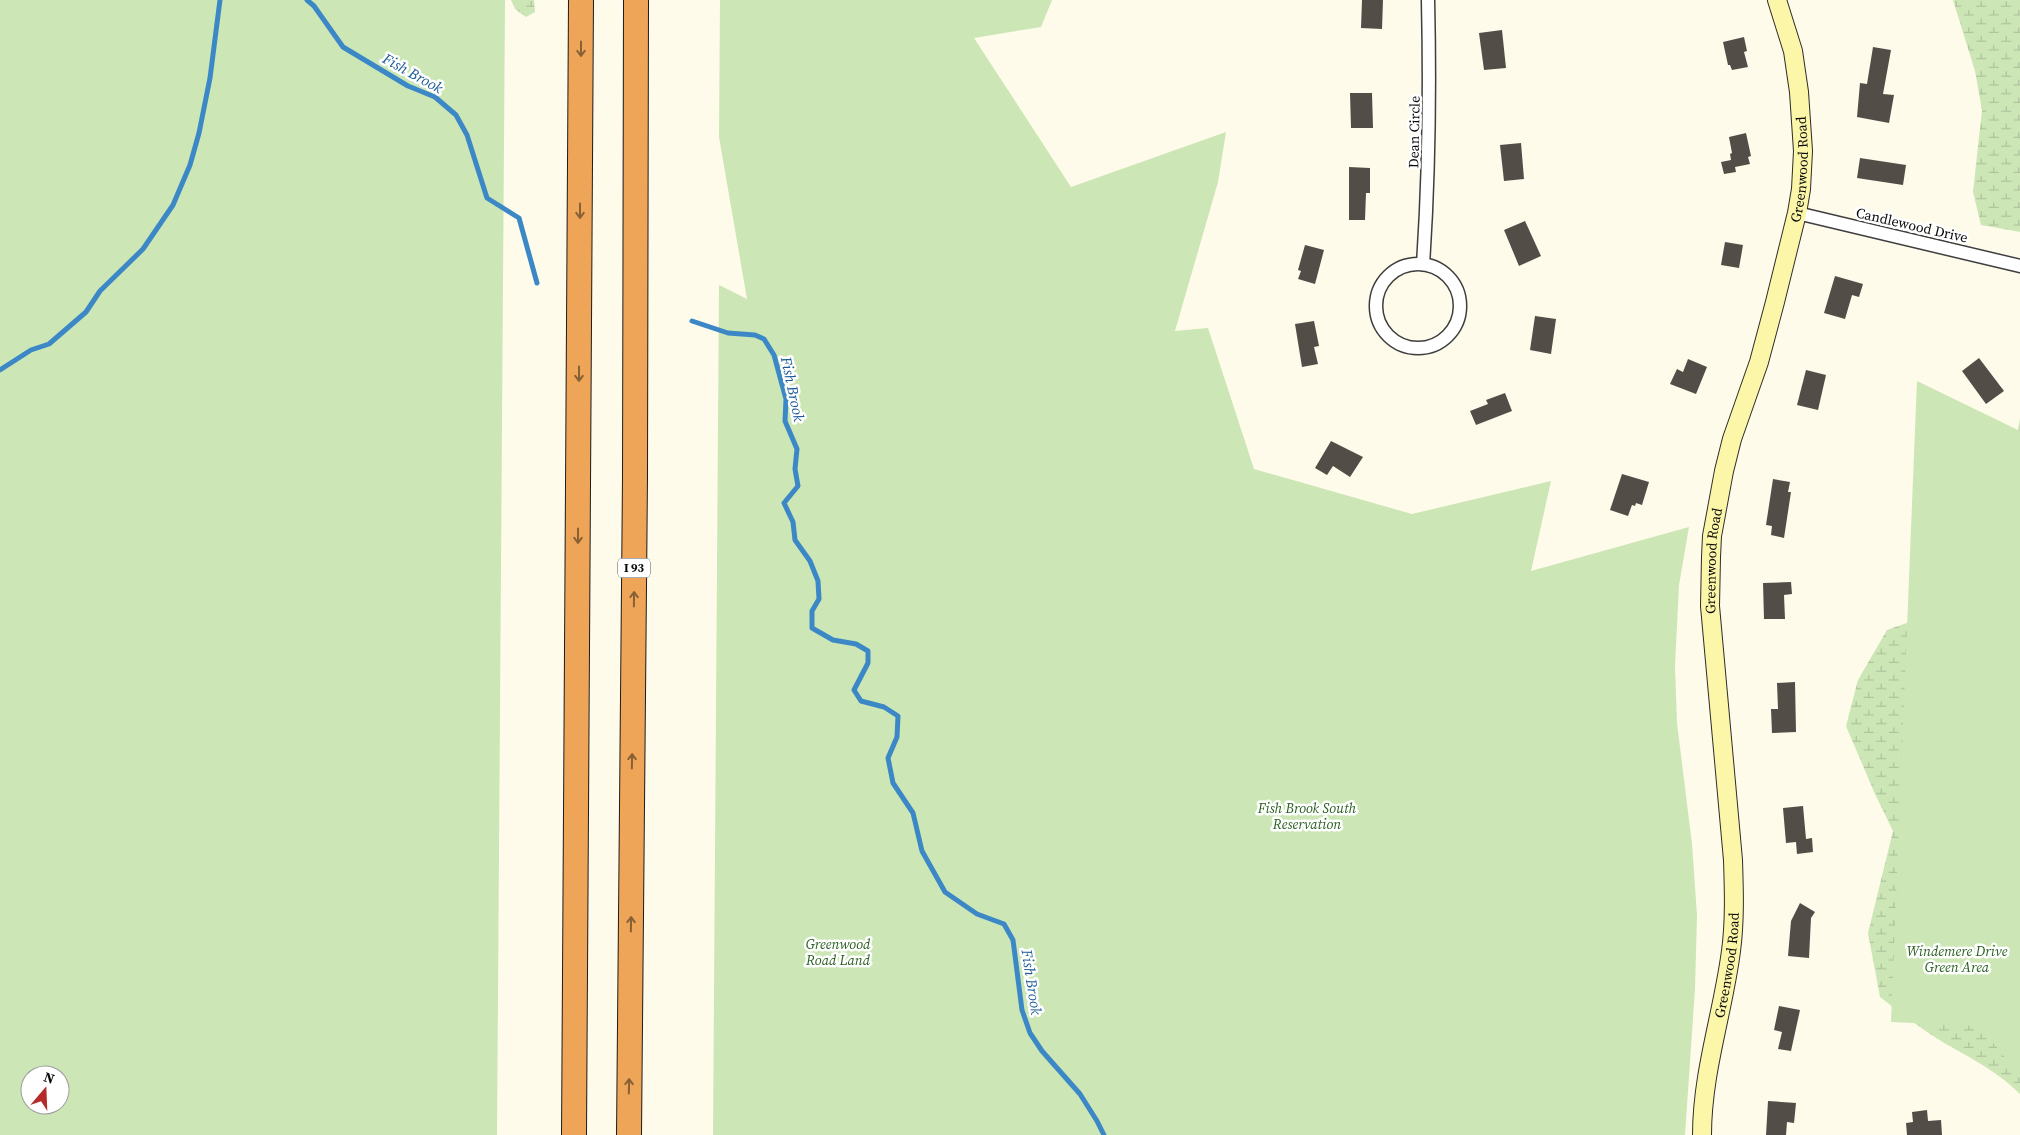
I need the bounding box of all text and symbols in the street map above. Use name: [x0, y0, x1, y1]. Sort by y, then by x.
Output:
one-way arrow: [576, 40, 586, 56]
water label: Fish Brook: [378, 47, 448, 99]
street label: Dean Circle: [1403, 96, 1425, 168]
street label: Greenwood Road: [1785, 116, 1813, 225]
one-way arrow: [575, 202, 585, 219]
street label: Candlewood Drive: [1854, 202, 1970, 248]
water label: Fish Brook: [776, 354, 810, 424]
one-way arrow: [574, 365, 584, 381]
street label: Greenwood Road: [1700, 506, 1727, 615]
one-way arrow: [573, 528, 583, 544]
road number: I 93: [618, 558, 650, 578]
one-way arrow: [629, 591, 639, 608]
one-way arrow: [627, 754, 637, 770]
park label: Fish Brook South Reservation: [1257, 798, 1357, 834]
street label: Greenwood Road: [1709, 912, 1744, 1020]
one-way arrow: [626, 916, 636, 932]
park label: Greenwood Road Land: [805, 934, 871, 970]
park label: Windemere Drive Green Area: [1907, 941, 2008, 977]
water label: Fish Brook: [1016, 947, 1048, 1017]
north arrow: [20, 1065, 70, 1115]
text: N: [41, 1067, 57, 1089]
one-way arrow: [624, 1079, 634, 1095]

